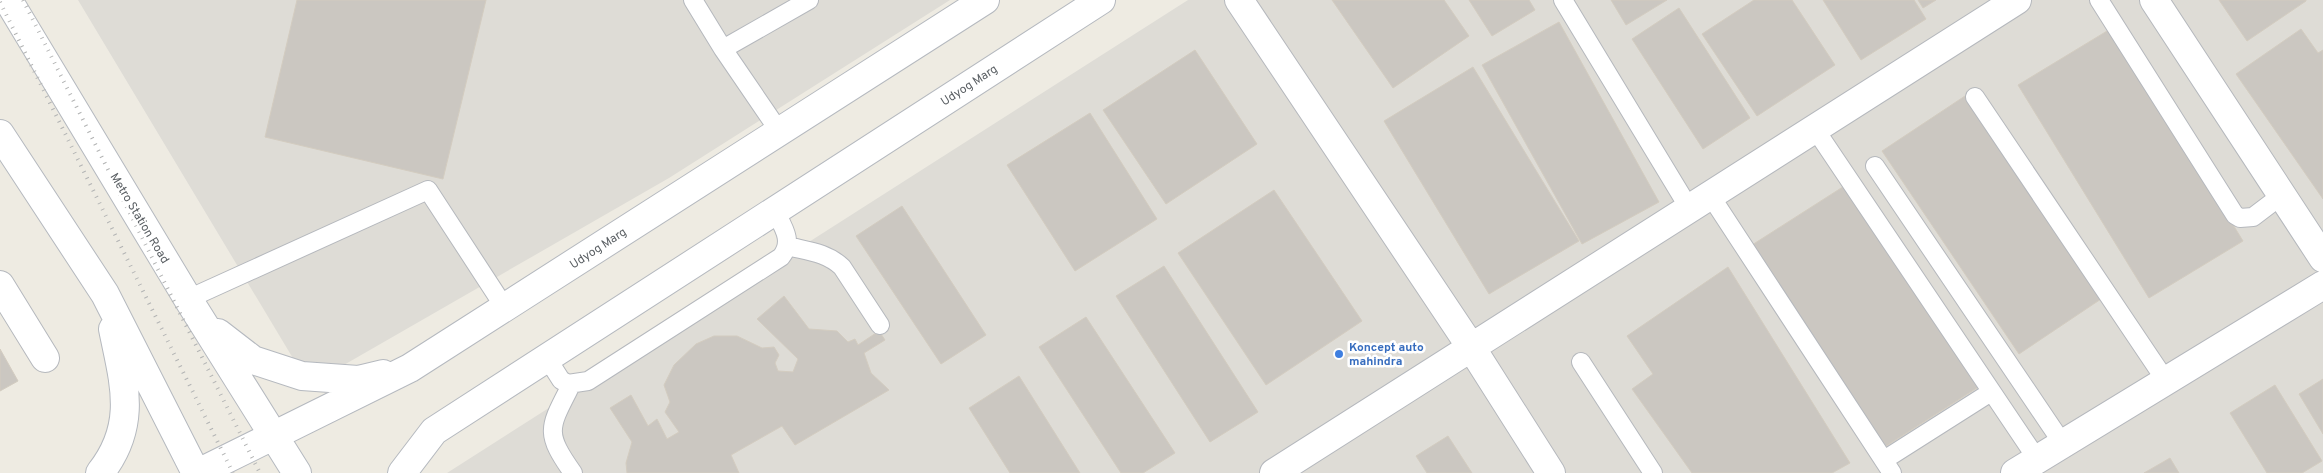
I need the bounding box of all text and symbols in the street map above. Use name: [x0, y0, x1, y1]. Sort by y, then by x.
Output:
street label: Udyog Marg: [938, 62, 1001, 110]
street label: Metro Station Road: [106, 170, 173, 267]
street label: Udyog Marg: [567, 225, 630, 273]
place label: Koncept auto mahindra: [1349, 340, 1424, 370]
marker: Koncept auto mahindra: [1333, 348, 1345, 360]

